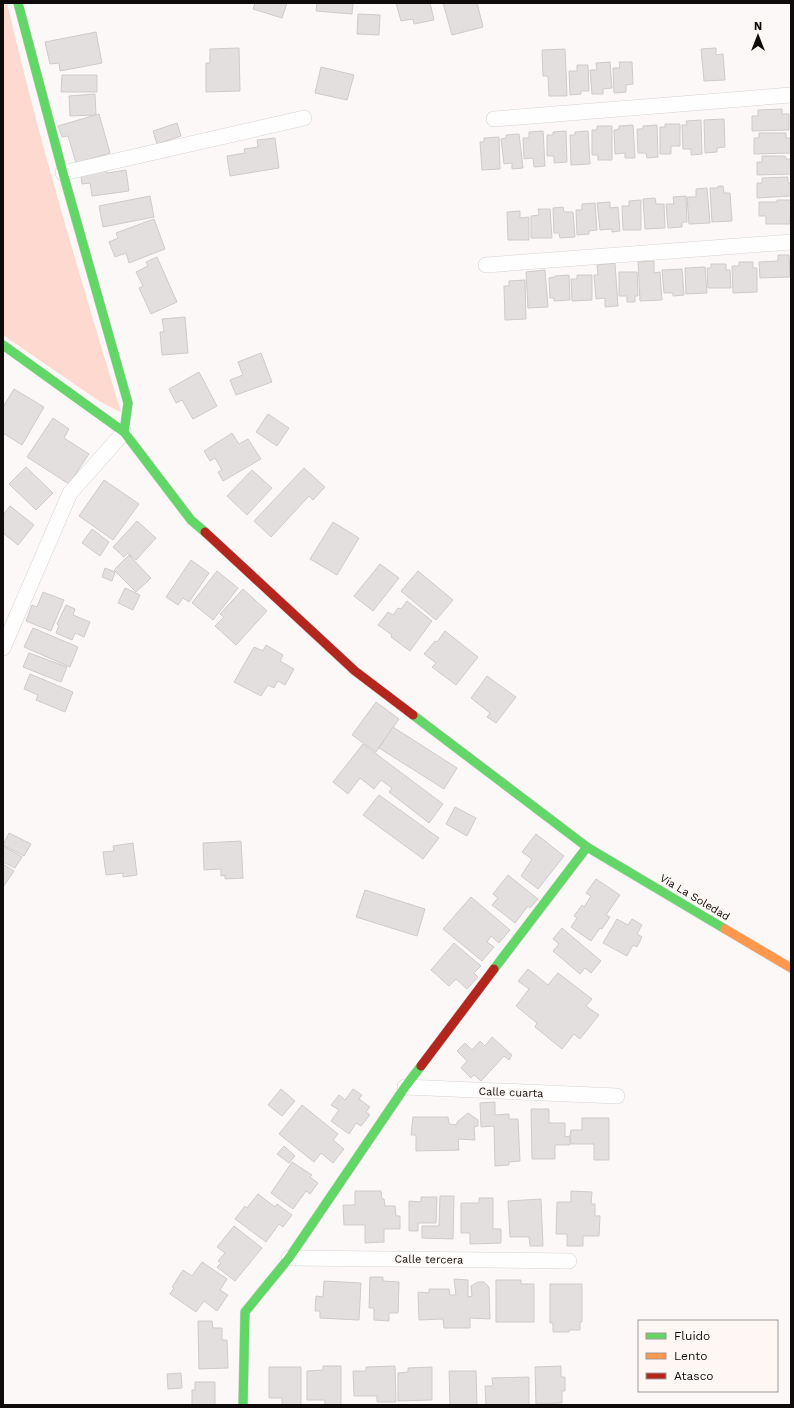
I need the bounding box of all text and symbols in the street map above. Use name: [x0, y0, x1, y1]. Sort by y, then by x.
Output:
north arrow: [738, 16, 778, 56]
text: N: [754, 20, 762, 33]
street label: Vía La Soledad: [657, 871, 732, 923]
street label: Calle cuarta: [478, 1085, 544, 1100]
street label: Calle tercera: [395, 1252, 463, 1267]
legend: [638, 1320, 778, 1392]
text: Fluido: [674, 1329, 710, 1343]
text: Lento: [674, 1349, 708, 1363]
text: Atasco: [674, 1369, 714, 1383]

